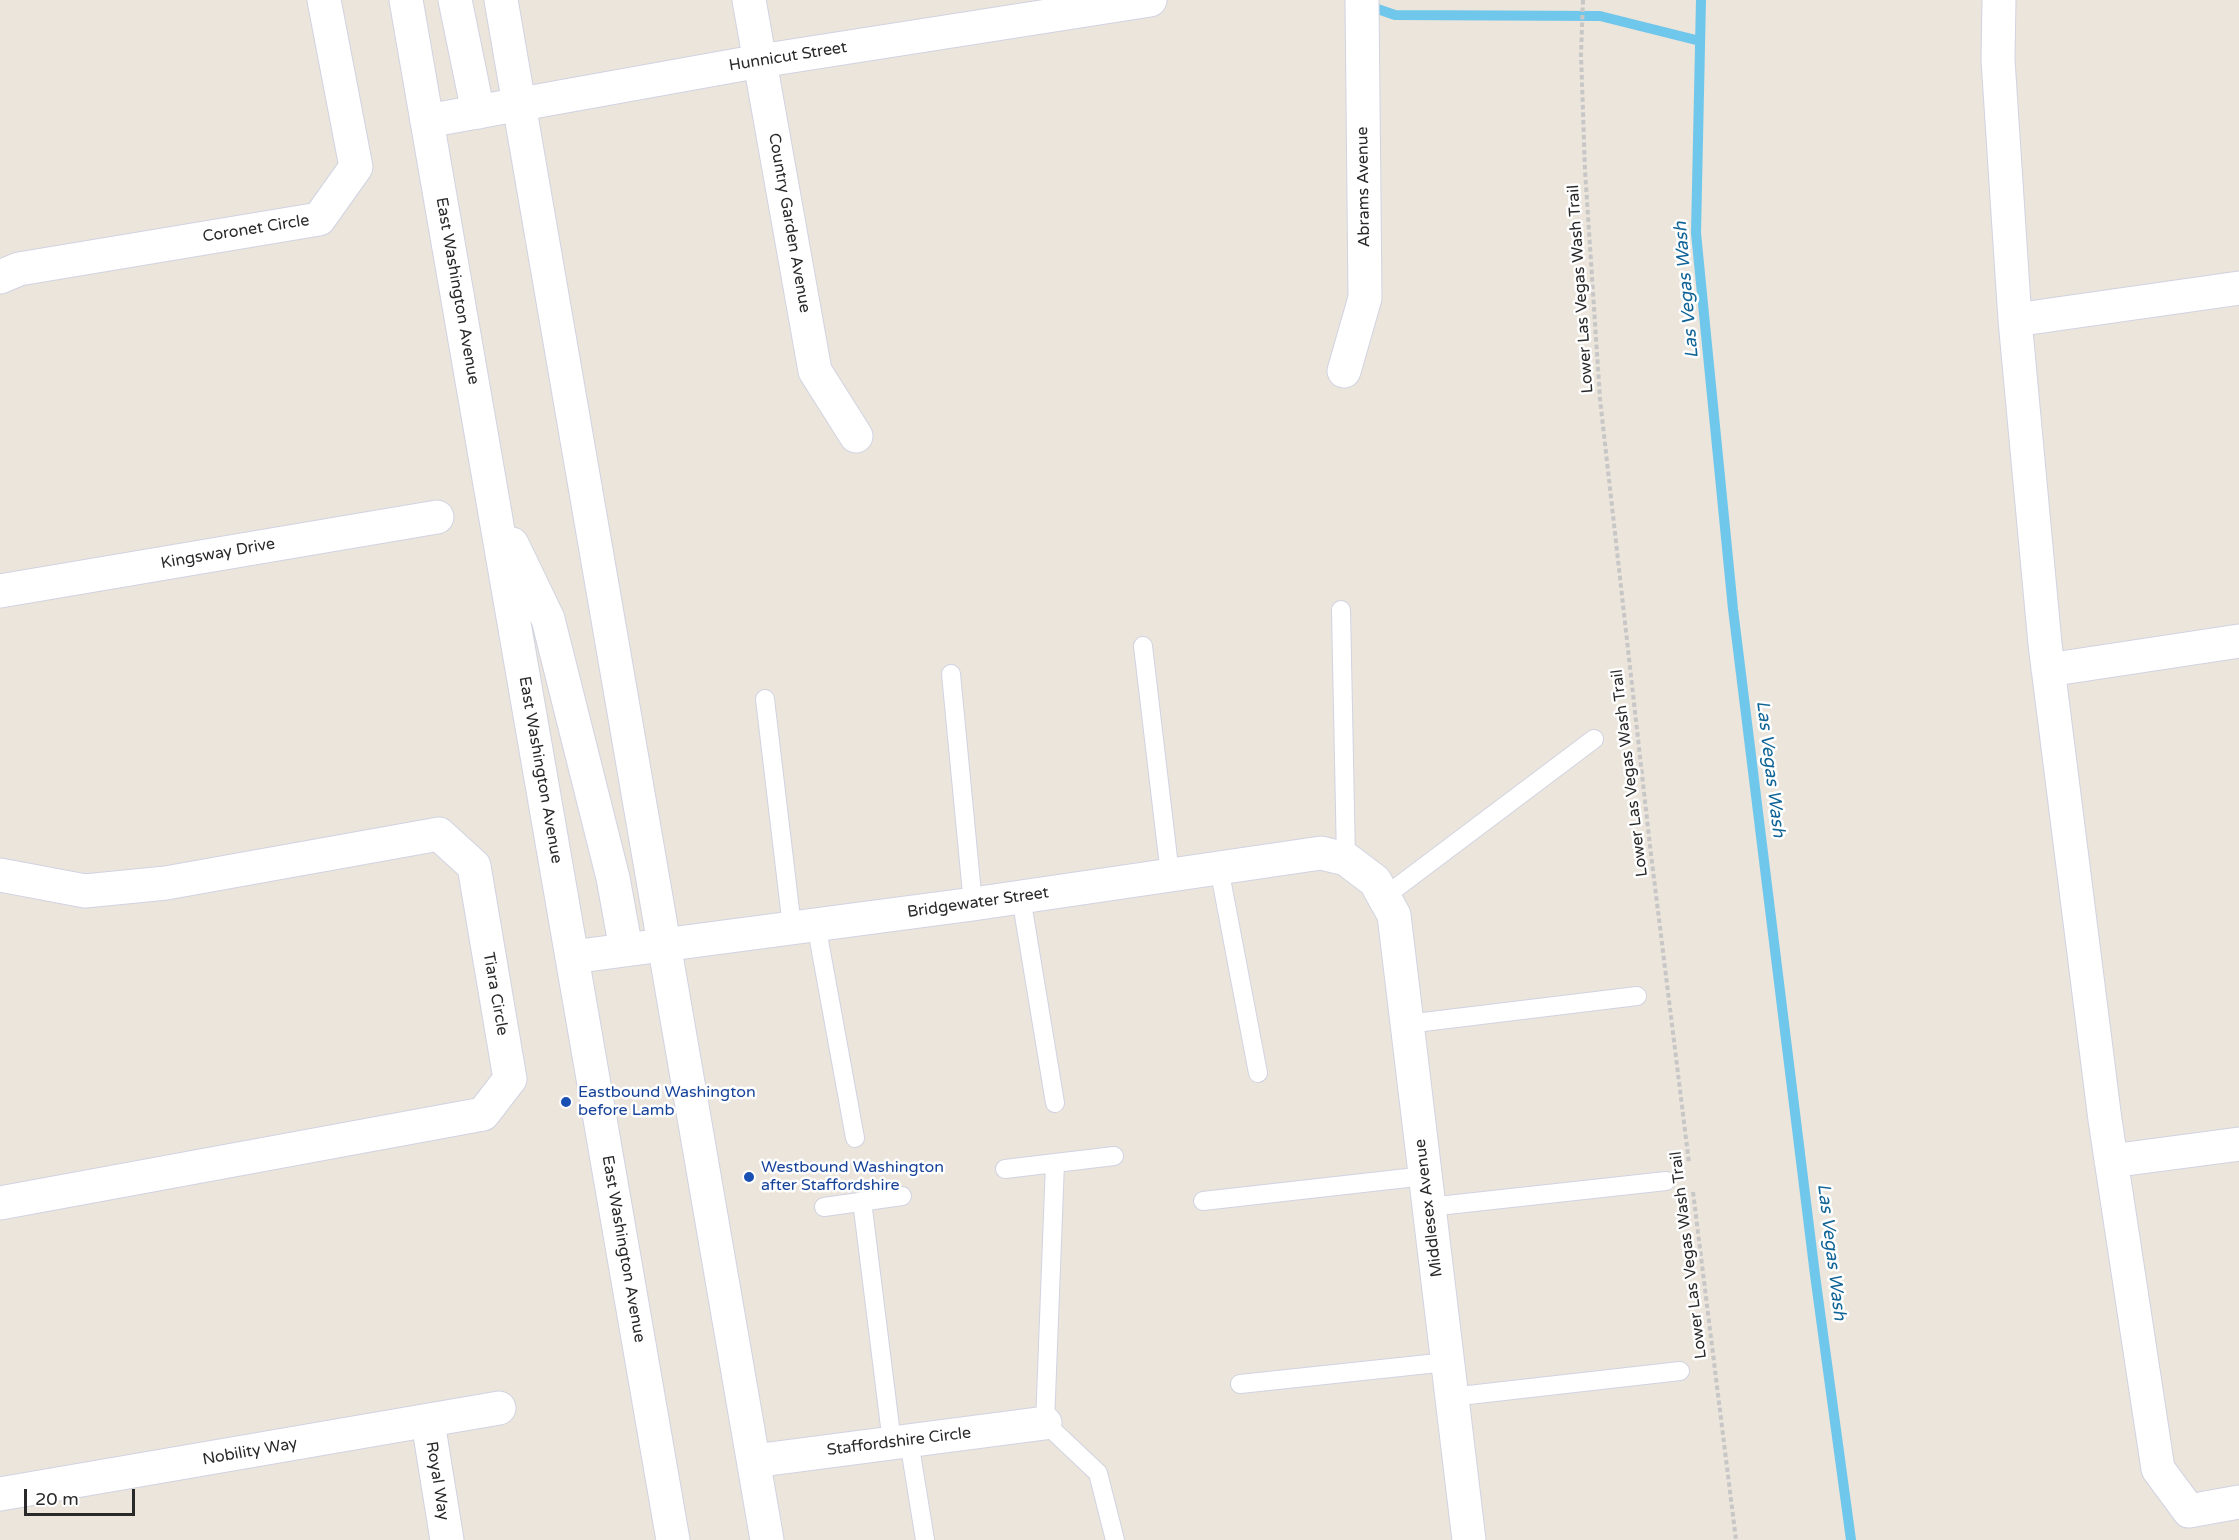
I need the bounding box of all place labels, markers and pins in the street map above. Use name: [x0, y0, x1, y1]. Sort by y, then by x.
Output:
place label: Eastbound Washington before Lamb: [578, 1083, 756, 1121]
marker: Eastbound Washington before Lamb: [559, 1095, 573, 1109]
place label: Westbound Washington after Staffordshire: [761, 1158, 944, 1196]
marker: Westbound Washington after Staffordshire: [742, 1170, 756, 1184]

